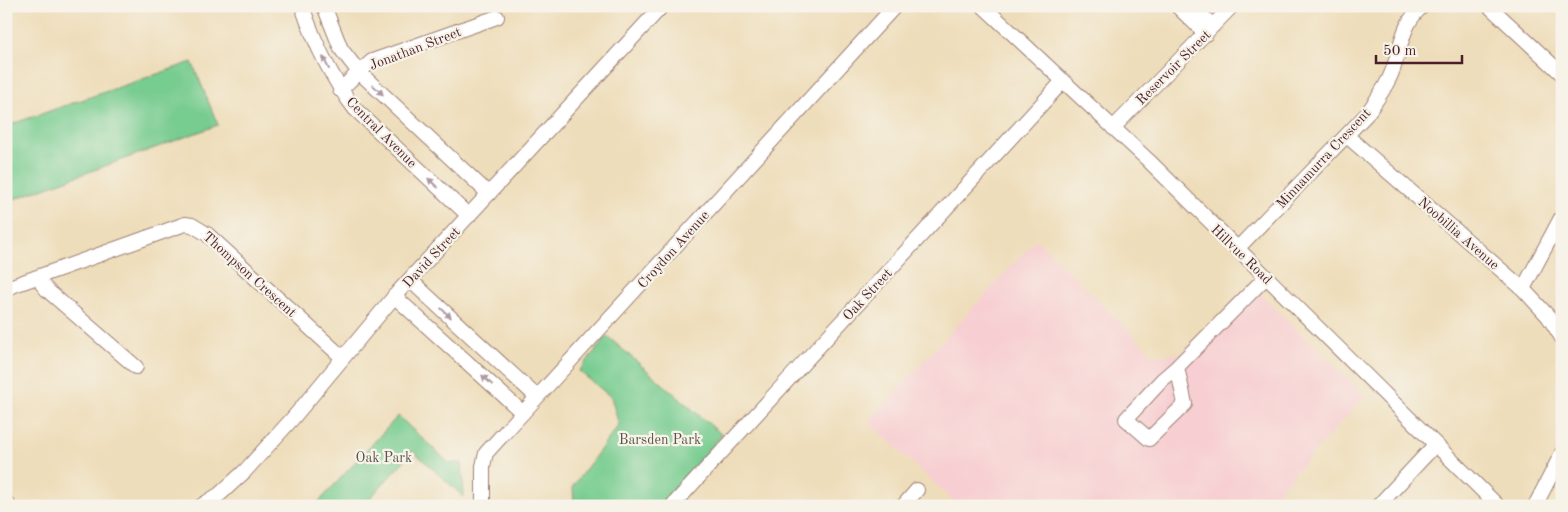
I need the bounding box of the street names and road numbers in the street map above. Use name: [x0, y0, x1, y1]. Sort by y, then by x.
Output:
street label: Jonathan Street: [368, 25, 463, 73]
street label: Reservoir Street: [1134, 28, 1214, 108]
street label: Central Avenue: [343, 95, 419, 171]
street label: Minnamurra Crescent: [1274, 106, 1374, 211]
street label: Noobillia Avenue: [1415, 195, 1502, 273]
street label: Croydon Avenue: [635, 208, 712, 291]
street label: Hillvue Road: [1208, 222, 1275, 287]
street label: David Street: [400, 225, 463, 291]
street label: Thompson Crescent: [200, 229, 299, 320]
street label: Oak Street: [840, 266, 895, 323]

